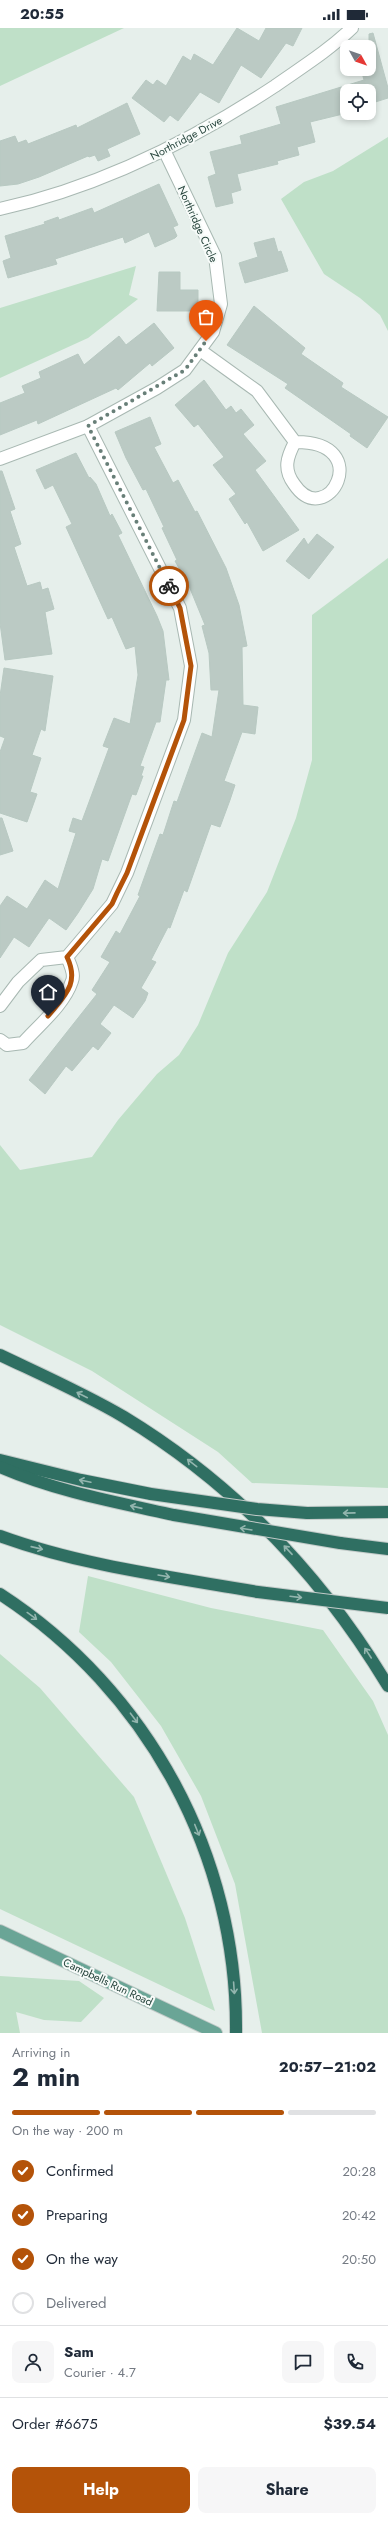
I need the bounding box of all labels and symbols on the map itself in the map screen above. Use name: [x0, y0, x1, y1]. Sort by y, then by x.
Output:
north arrow: [340, 40, 376, 76]
street label: Northridge Drive: [147, 112, 225, 164]
street label: Northridge Circle: [174, 183, 222, 265]
pin: [189, 300, 223, 341]
courier: [149, 566, 189, 606]
pin: [31, 975, 65, 1016]
one-way arrow: [76, 1390, 88, 1398]
one-way arrow: [186, 1459, 197, 1468]
one-way arrow: [79, 1477, 92, 1485]
one-way arrow: [129, 1502, 142, 1510]
one-way arrow: [343, 1509, 356, 1517]
one-way arrow: [240, 1525, 253, 1533]
one-way arrow: [30, 1545, 43, 1552]
one-way arrow: [283, 1545, 293, 1555]
one-way arrow: [157, 1572, 170, 1580]
one-way arrow: [289, 1593, 302, 1601]
one-way arrow: [26, 1612, 37, 1620]
one-way arrow: [364, 1648, 372, 1659]
one-way arrow: [129, 1712, 138, 1723]
one-way arrow: [194, 1824, 202, 1836]
street label: Campbells Run Road: [61, 1954, 155, 2010]
one-way arrow: [230, 1981, 238, 1994]

